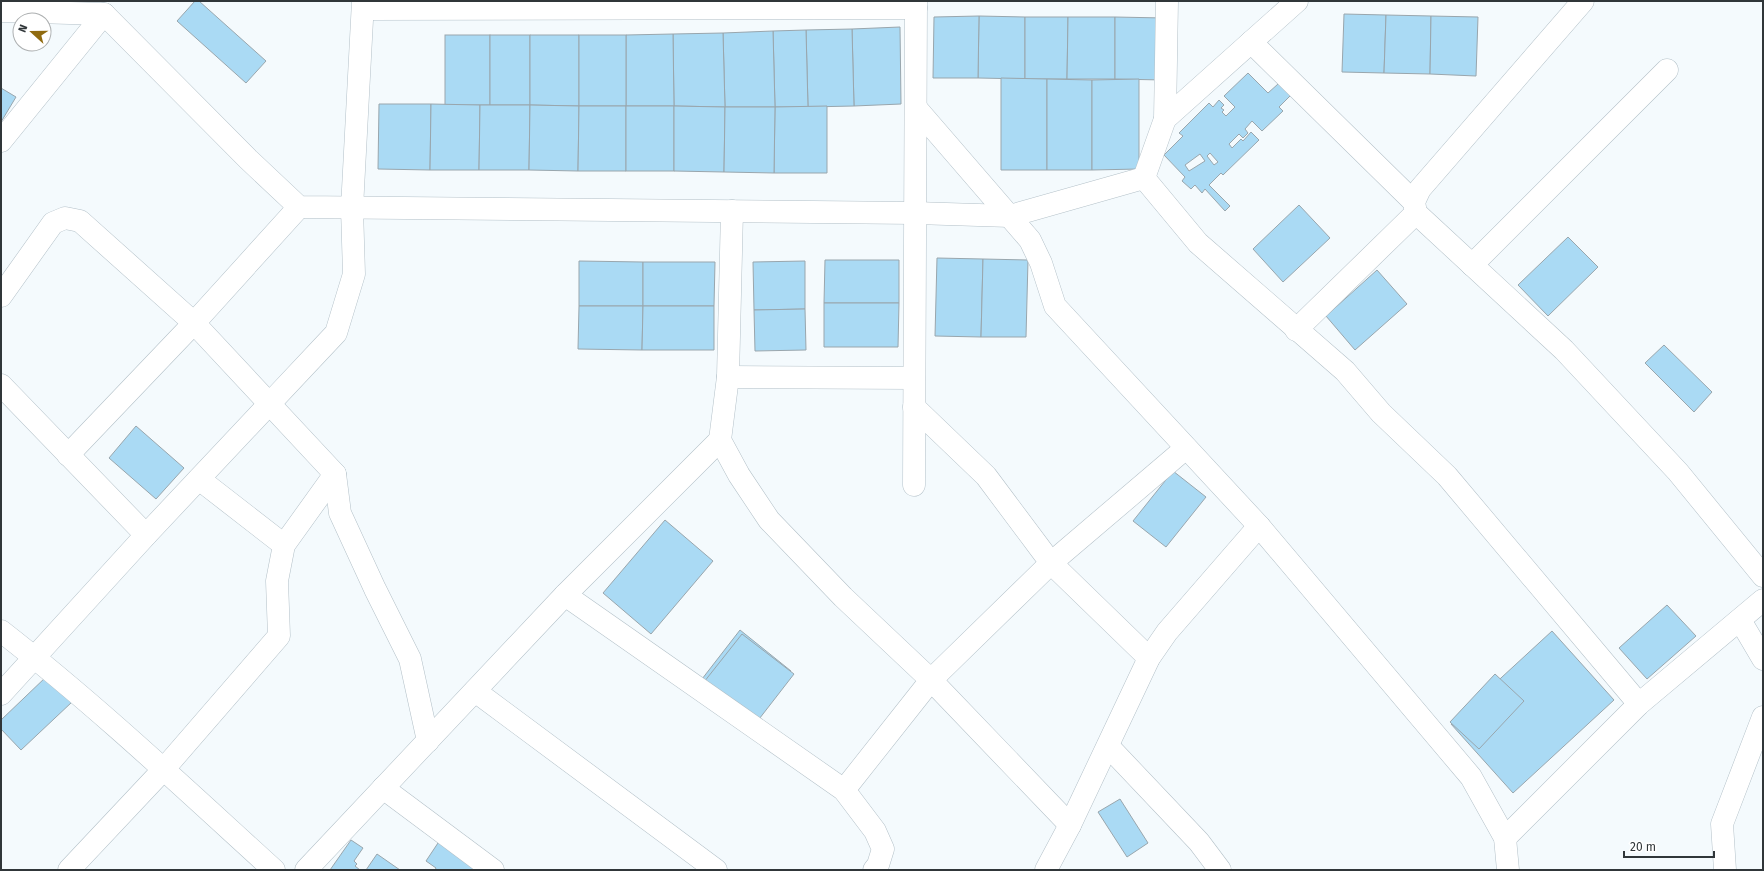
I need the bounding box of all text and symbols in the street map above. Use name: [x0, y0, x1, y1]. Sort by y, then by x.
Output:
north arrow: [12, 12, 52, 52]
text: N: [16, 23, 31, 34]
scale bar: [1624, 833, 1714, 859]
text: 20 m: [1630, 840, 1656, 854]

